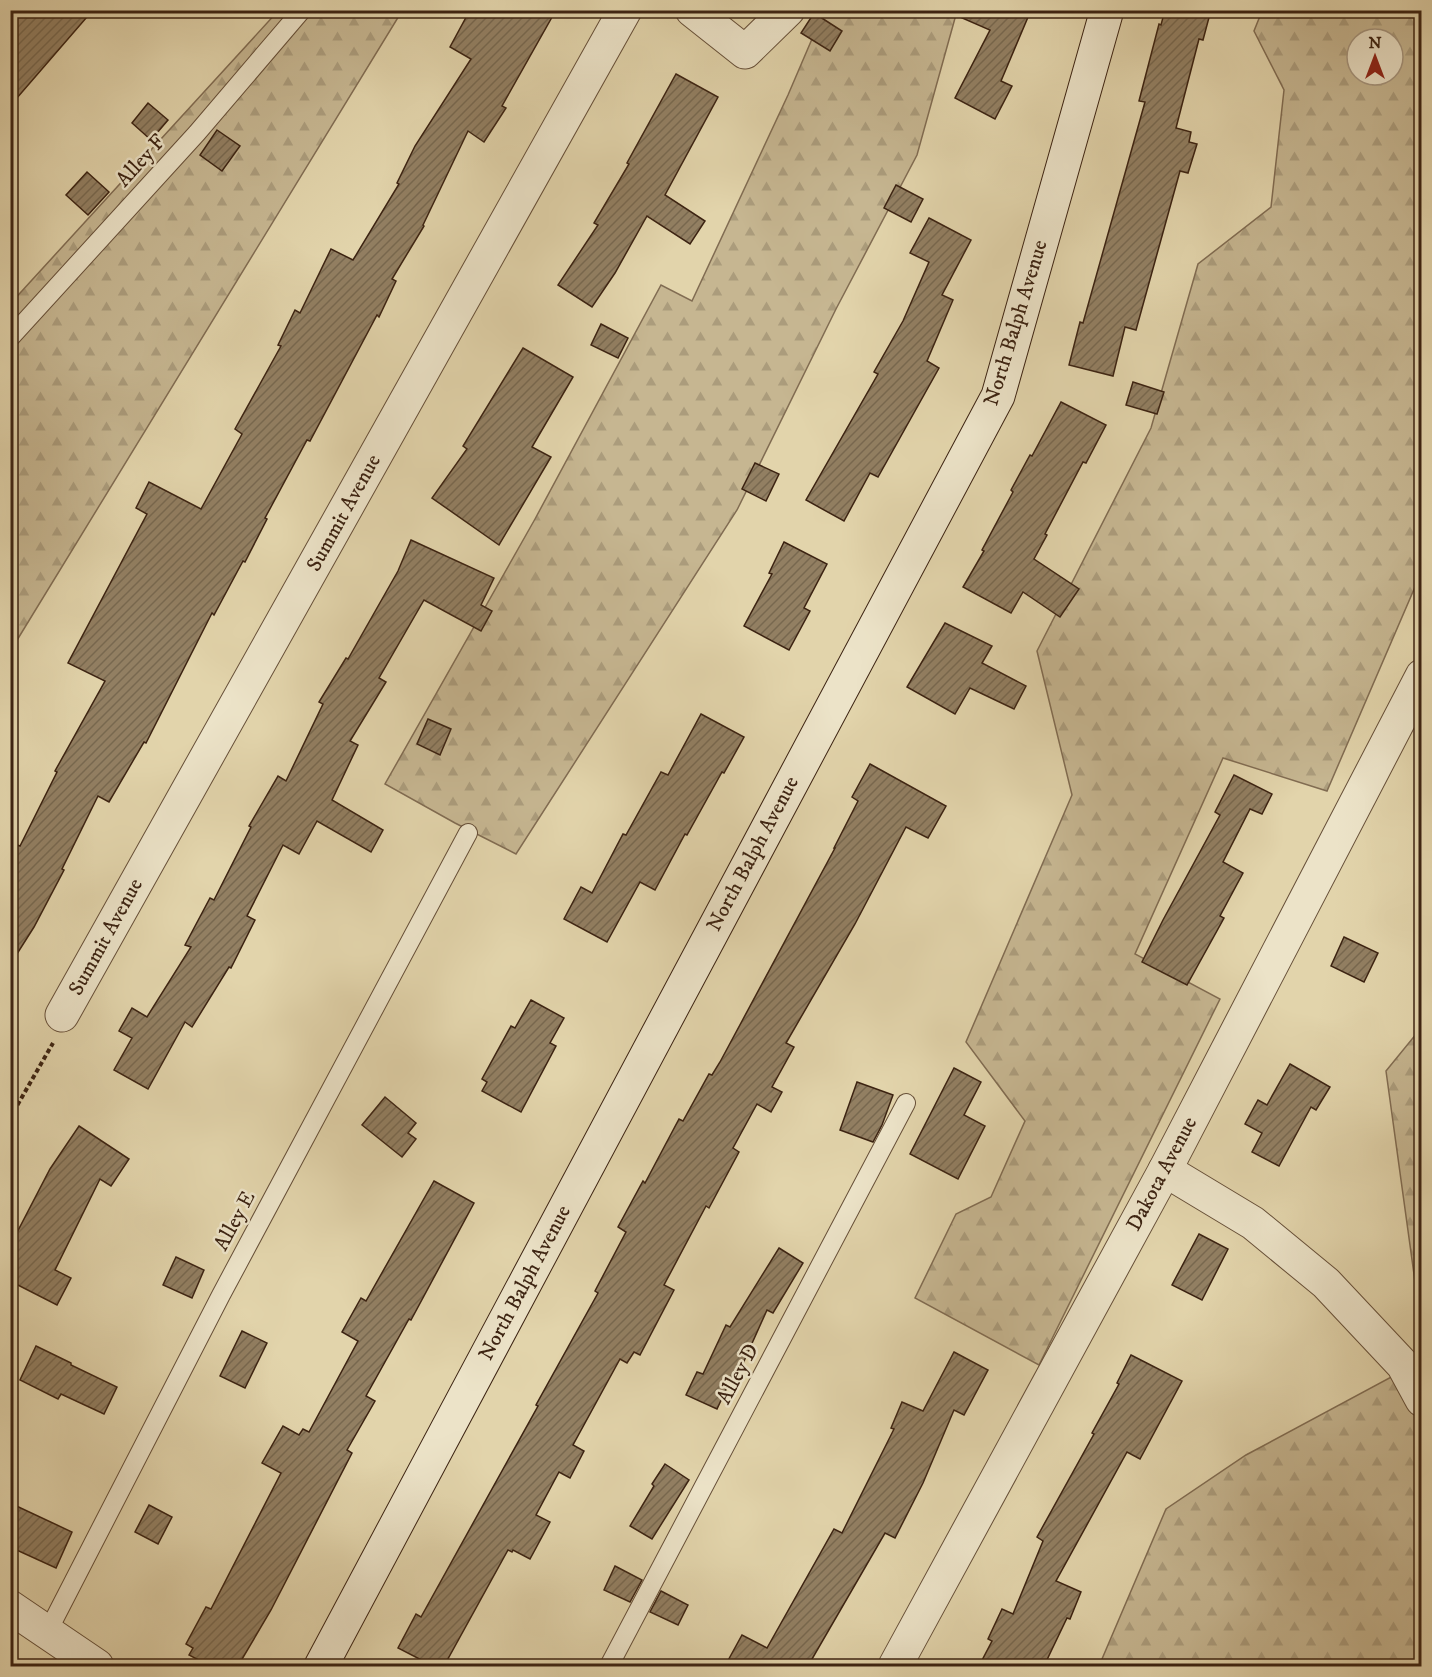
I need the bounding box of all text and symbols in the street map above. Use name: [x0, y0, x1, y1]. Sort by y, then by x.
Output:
north arrow: [1345, 27, 1405, 87]
text: N: [1368, 33, 1382, 53]
street label: Alley F: [111, 129, 171, 193]
street label: North Balph Avenue: [978, 237, 1054, 409]
street label: Summit Avenue: [301, 450, 387, 576]
street label: North Balph Avenue: [701, 772, 805, 936]
street label: Summit Avenue: [63, 874, 149, 1000]
street label: Dakota Avenue: [1121, 1112, 1203, 1236]
street label: Alley E: [209, 1187, 262, 1255]
street label: North Balph Avenue: [473, 1201, 577, 1365]
street label: Alley D: [711, 1339, 765, 1409]

